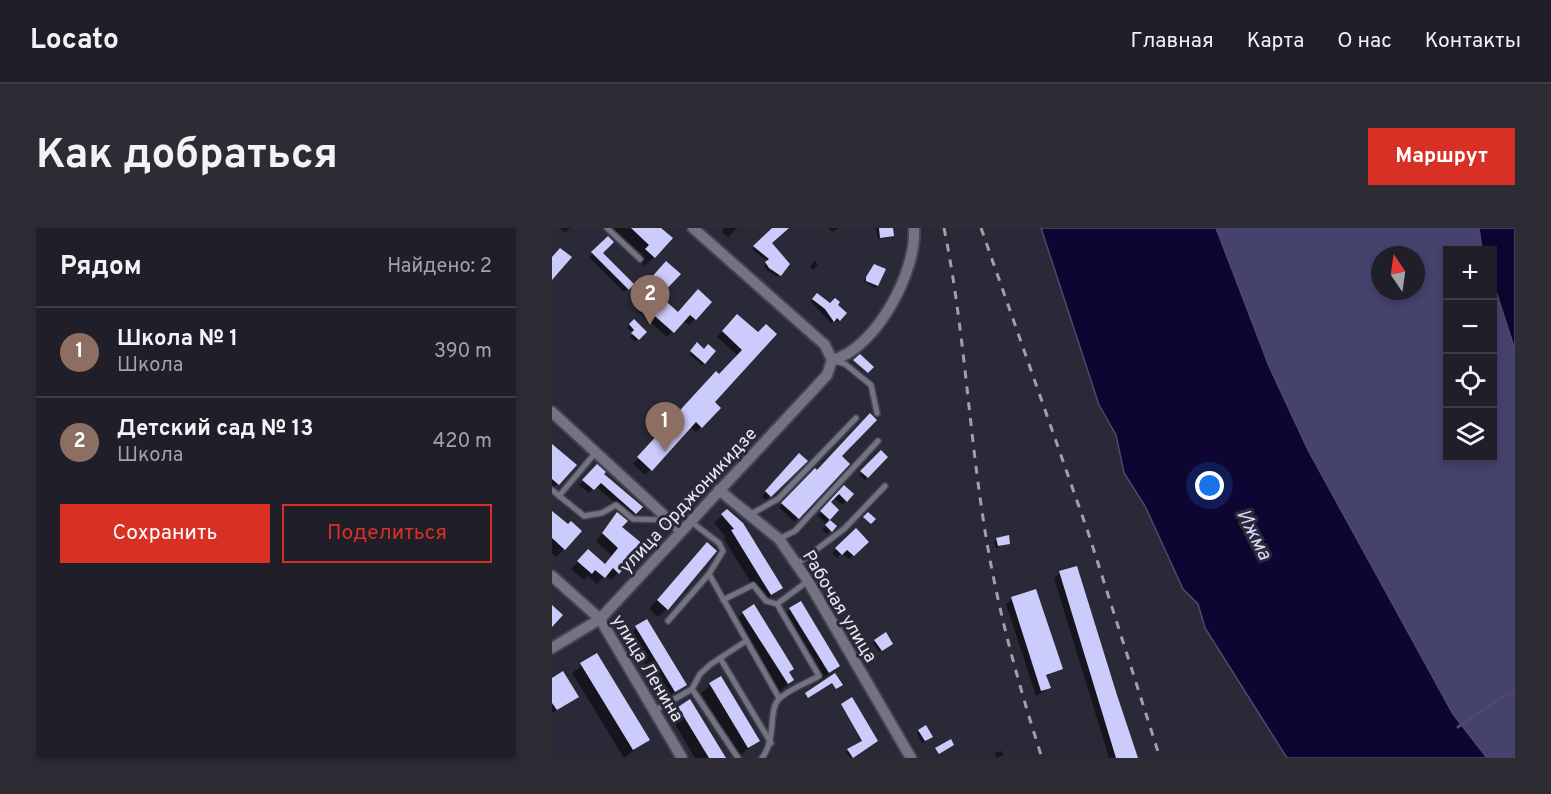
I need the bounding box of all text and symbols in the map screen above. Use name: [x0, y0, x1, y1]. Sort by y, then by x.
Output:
text: Locato: [30, 23, 119, 59]
text: Главная: [1130, 28, 1214, 55]
text: Карта: [1247, 28, 1304, 55]
text: О нас: [1337, 28, 1392, 55]
text: Контакты: [1425, 28, 1521, 55]
button: Маршрут: [1368, 128, 1515, 185]
text: Как добраться: [36, 130, 338, 183]
north arrow: [1371, 246, 1425, 300]
map controls: [1443, 246, 1497, 462]
button: +: [1443, 246, 1497, 300]
text: Рядом: [60, 251, 142, 284]
text: Найдено: 2: [387, 254, 492, 280]
pin: 2: [630, 276, 670, 325]
button: −: [1443, 300, 1497, 354]
text: Школа № 1: [117, 326, 238, 353]
text: 1: [76, 339, 84, 365]
text: 390 m: [434, 339, 492, 365]
text: Школа: [117, 353, 183, 379]
button: locate: [1443, 354, 1497, 408]
pin: 1: [646, 402, 684, 452]
button: layers: [1443, 408, 1497, 462]
text: Детский сад № 13: [117, 416, 314, 443]
street label: улица Орджоникидзе: [616, 423, 763, 579]
text: 2: [73, 429, 86, 455]
text: 420 m: [433, 429, 492, 455]
text: Школа: [117, 443, 183, 469]
your location: [1195, 471, 1224, 500]
button: Сохранить: [60, 504, 270, 563]
button: Поделиться: [282, 504, 492, 563]
water label: Ижма: [1229, 505, 1277, 565]
street label: Рабочая улица: [796, 546, 881, 667]
street label: улица Ленина: [606, 611, 688, 727]

